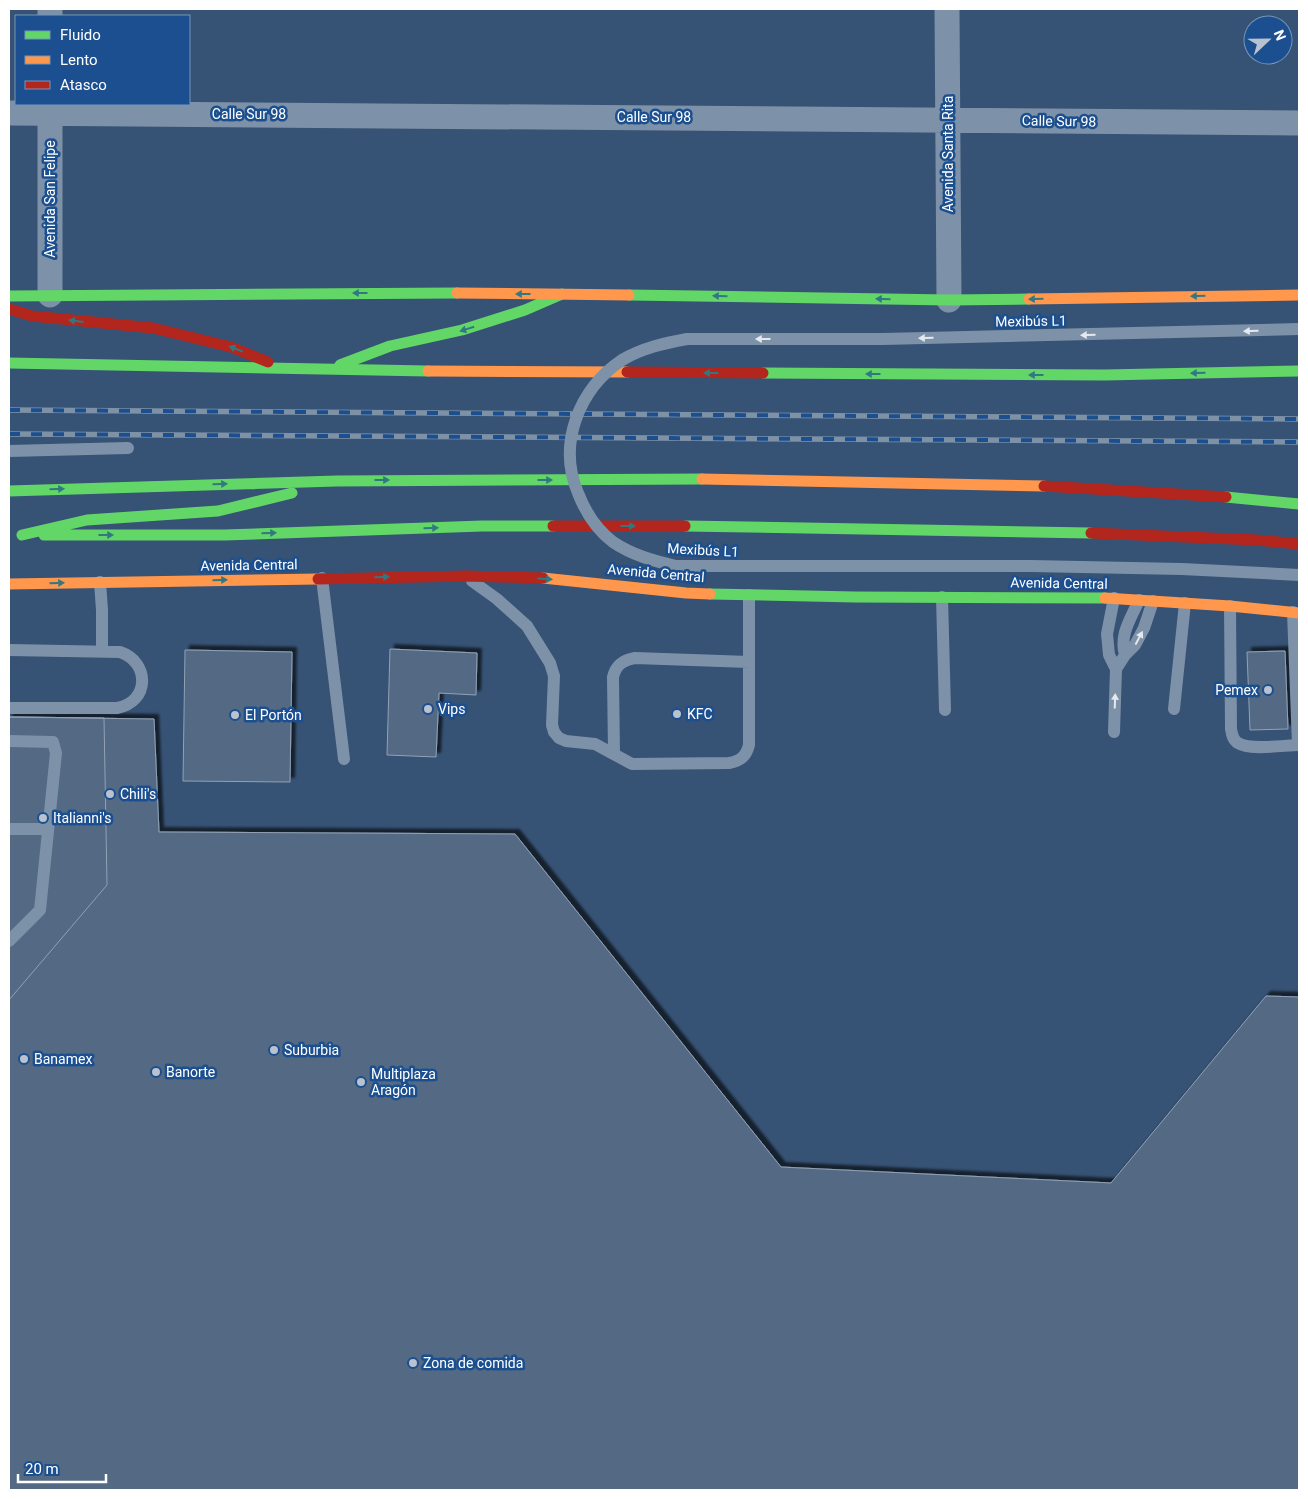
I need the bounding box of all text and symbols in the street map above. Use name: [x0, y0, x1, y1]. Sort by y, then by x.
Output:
legend: [15, 15, 190, 105]
north arrow: [1243, 15, 1293, 65]
text: Fluido: [60, 26, 101, 44]
text: N: [1271, 28, 1289, 43]
text: Lento: [60, 51, 98, 69]
text: Atasco: [60, 76, 107, 94]
street label: Avenida Santa Rita: [940, 96, 956, 212]
street label: Calle Sur 98: [212, 106, 286, 122]
street label: Calle Sur 98: [617, 109, 691, 125]
street label: Calle Sur 98: [1022, 112, 1096, 130]
street label: Avenida San Felipe: [42, 140, 58, 258]
one-way arrow: [352, 289, 368, 297]
one-way arrow: [515, 290, 531, 298]
one-way arrow: [712, 292, 728, 300]
one-way arrow: [1190, 292, 1206, 300]
one-way arrow: [874, 295, 890, 303]
one-way arrow: [1027, 295, 1043, 303]
street label: Mexibús L1: [995, 312, 1067, 330]
one-way arrow: [68, 317, 84, 325]
one-way arrow: [460, 325, 475, 333]
one-way arrow: [1242, 327, 1258, 335]
one-way arrow: [1080, 331, 1096, 339]
one-way arrow: [917, 334, 933, 342]
one-way arrow: [755, 335, 771, 343]
one-way arrow: [228, 345, 243, 353]
one-way arrow: [702, 369, 718, 377]
one-way arrow: [1190, 369, 1206, 377]
one-way arrow: [865, 370, 881, 378]
one-way arrow: [1027, 370, 1043, 378]
one-way arrow: [375, 476, 391, 484]
one-way arrow: [537, 476, 553, 484]
one-way arrow: [212, 480, 228, 488]
one-way arrow: [50, 485, 66, 493]
one-way arrow: [621, 522, 637, 530]
one-way arrow: [423, 524, 439, 532]
one-way arrow: [261, 529, 277, 537]
one-way arrow: [98, 531, 114, 539]
street label: Mexibús L1: [667, 540, 739, 560]
street label: Avenida Central: [200, 556, 298, 574]
street label: Avenida Central: [607, 561, 705, 585]
one-way arrow: [375, 573, 391, 581]
street label: Avenida Central: [1010, 574, 1108, 592]
one-way arrow: [537, 575, 553, 583]
one-way arrow: [212, 576, 228, 584]
one-way arrow: [50, 579, 66, 587]
one-way arrow: [1135, 631, 1143, 645]
place label: Pemex: [1215, 682, 1258, 698]
marker: Pemex: [1262, 684, 1274, 696]
one-way arrow: [1111, 692, 1119, 708]
place label: Vips: [438, 701, 465, 717]
marker: Vips: [422, 703, 434, 715]
place label: KFC: [687, 706, 713, 722]
place label: El Portón: [245, 707, 302, 723]
marker: KFC: [671, 708, 683, 720]
marker: El Portón: [229, 709, 241, 721]
place label: Chili's: [120, 786, 156, 802]
marker: Chili's: [104, 788, 116, 800]
place label: Italianni's: [53, 810, 111, 826]
marker: Italianni's: [37, 812, 49, 824]
place label: Suburbia: [284, 1042, 339, 1058]
marker: Suburbia: [268, 1044, 280, 1056]
place label: Banamex: [34, 1051, 92, 1067]
marker: Banamex: [18, 1053, 30, 1065]
place label: Banorte: [166, 1064, 215, 1080]
marker: Banorte: [150, 1066, 162, 1078]
place label: Multiplaza Aragón: [371, 1066, 436, 1098]
marker: Multiplaza Aragón: [355, 1076, 367, 1088]
place label: Zona de comida: [423, 1355, 523, 1371]
marker: Zona de comida: [407, 1357, 419, 1369]
scale bar: [18, 1452, 105, 1484]
text: 20 m: [25, 1460, 59, 1478]

